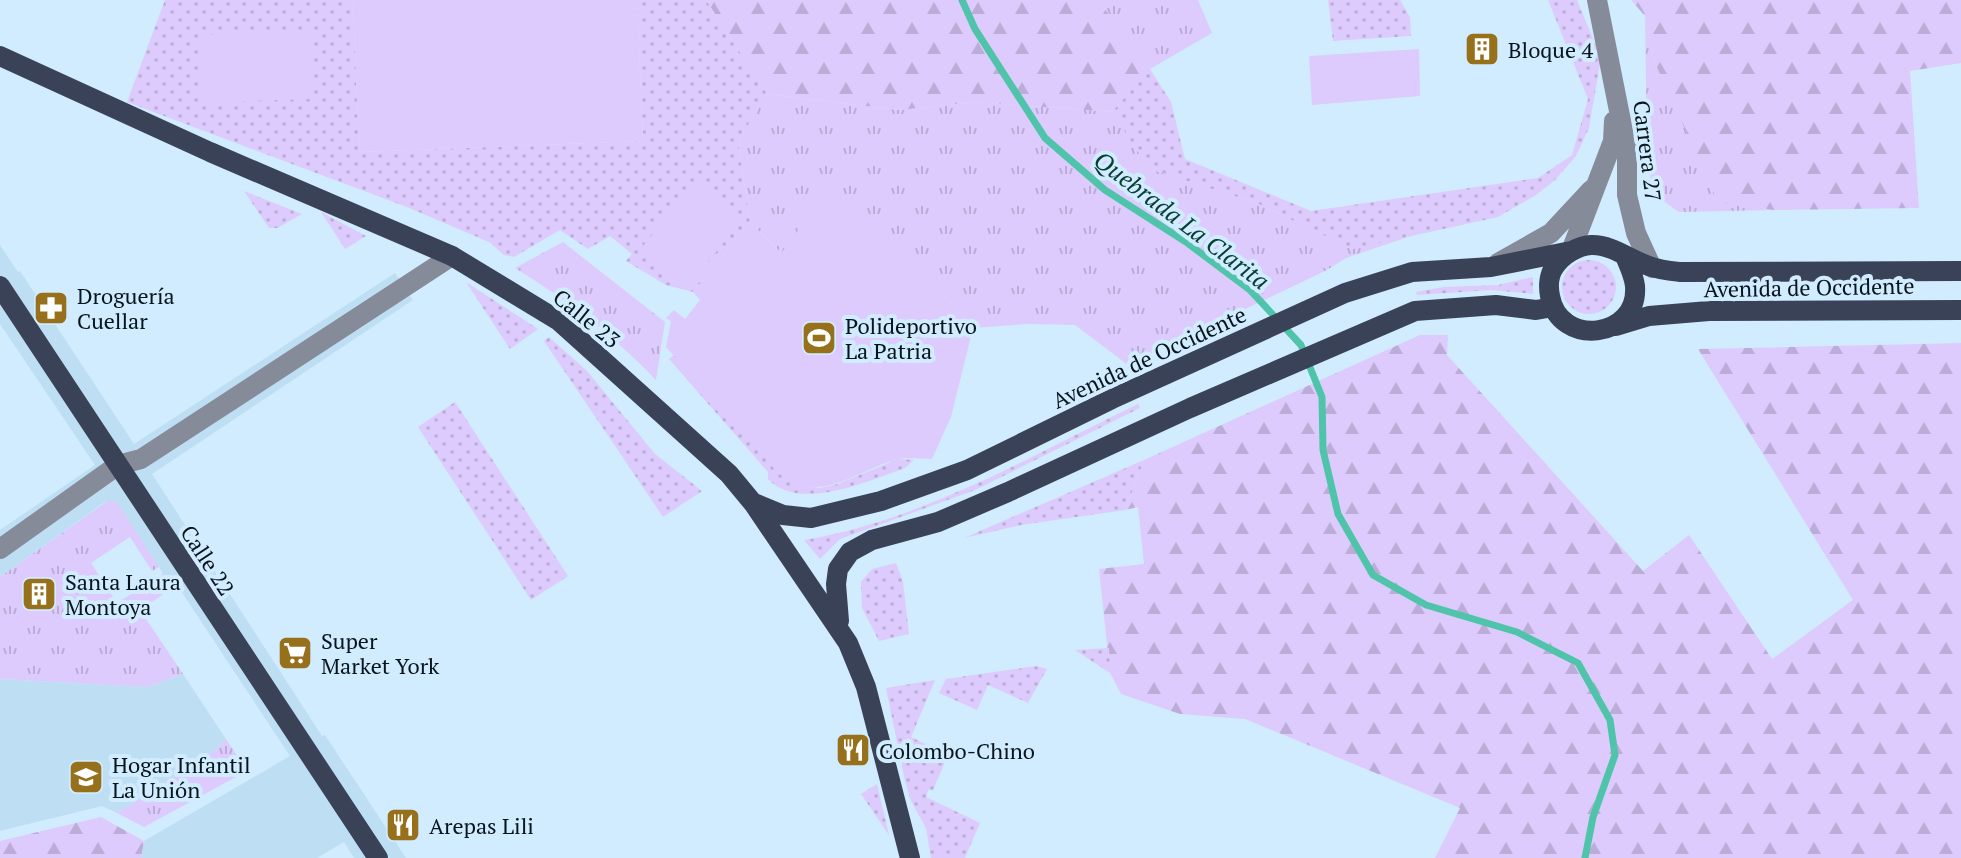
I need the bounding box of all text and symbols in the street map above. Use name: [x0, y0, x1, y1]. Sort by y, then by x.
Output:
building icon: Bloque 4: [1463, 30, 1501, 68]
place label: Bloque 4: [1508, 35, 1593, 64]
street label: Carrera 27: [1627, 99, 1669, 203]
water label: Quebrada La Clarita: [1088, 144, 1276, 296]
street label: Avenida de Occidente: [1703, 271, 1915, 303]
place label: Droguería Cuellar: [77, 281, 175, 335]
street label: Calle 23: [547, 282, 627, 354]
pharmacy icon: Droguería Cuellar: [32, 289, 70, 327]
street label: Avenida de Occidente: [1047, 299, 1251, 415]
place label: Polideportivo La Patria: [845, 311, 977, 365]
sports icon: Polideportivo La Patria: [800, 319, 838, 357]
street label: Calle 22: [174, 519, 242, 601]
place label: Santa Laura Montoya: [65, 567, 181, 621]
building icon: Santa Laura Montoya: [20, 575, 58, 613]
place label: Super Market York: [321, 626, 440, 680]
supermarket icon: Super Market York: [276, 634, 314, 672]
restaurant icon: Colombo-Chino: [834, 731, 872, 769]
place label: Colombo-Chino: [879, 736, 1035, 765]
place label: Hogar Infantil La Unión: [112, 750, 251, 804]
school or university icon: Hogar Infantil La Unión: [67, 758, 105, 796]
restaurant icon: Arepas Lili: [384, 806, 422, 844]
place label: Arepas Lili: [429, 811, 534, 840]

